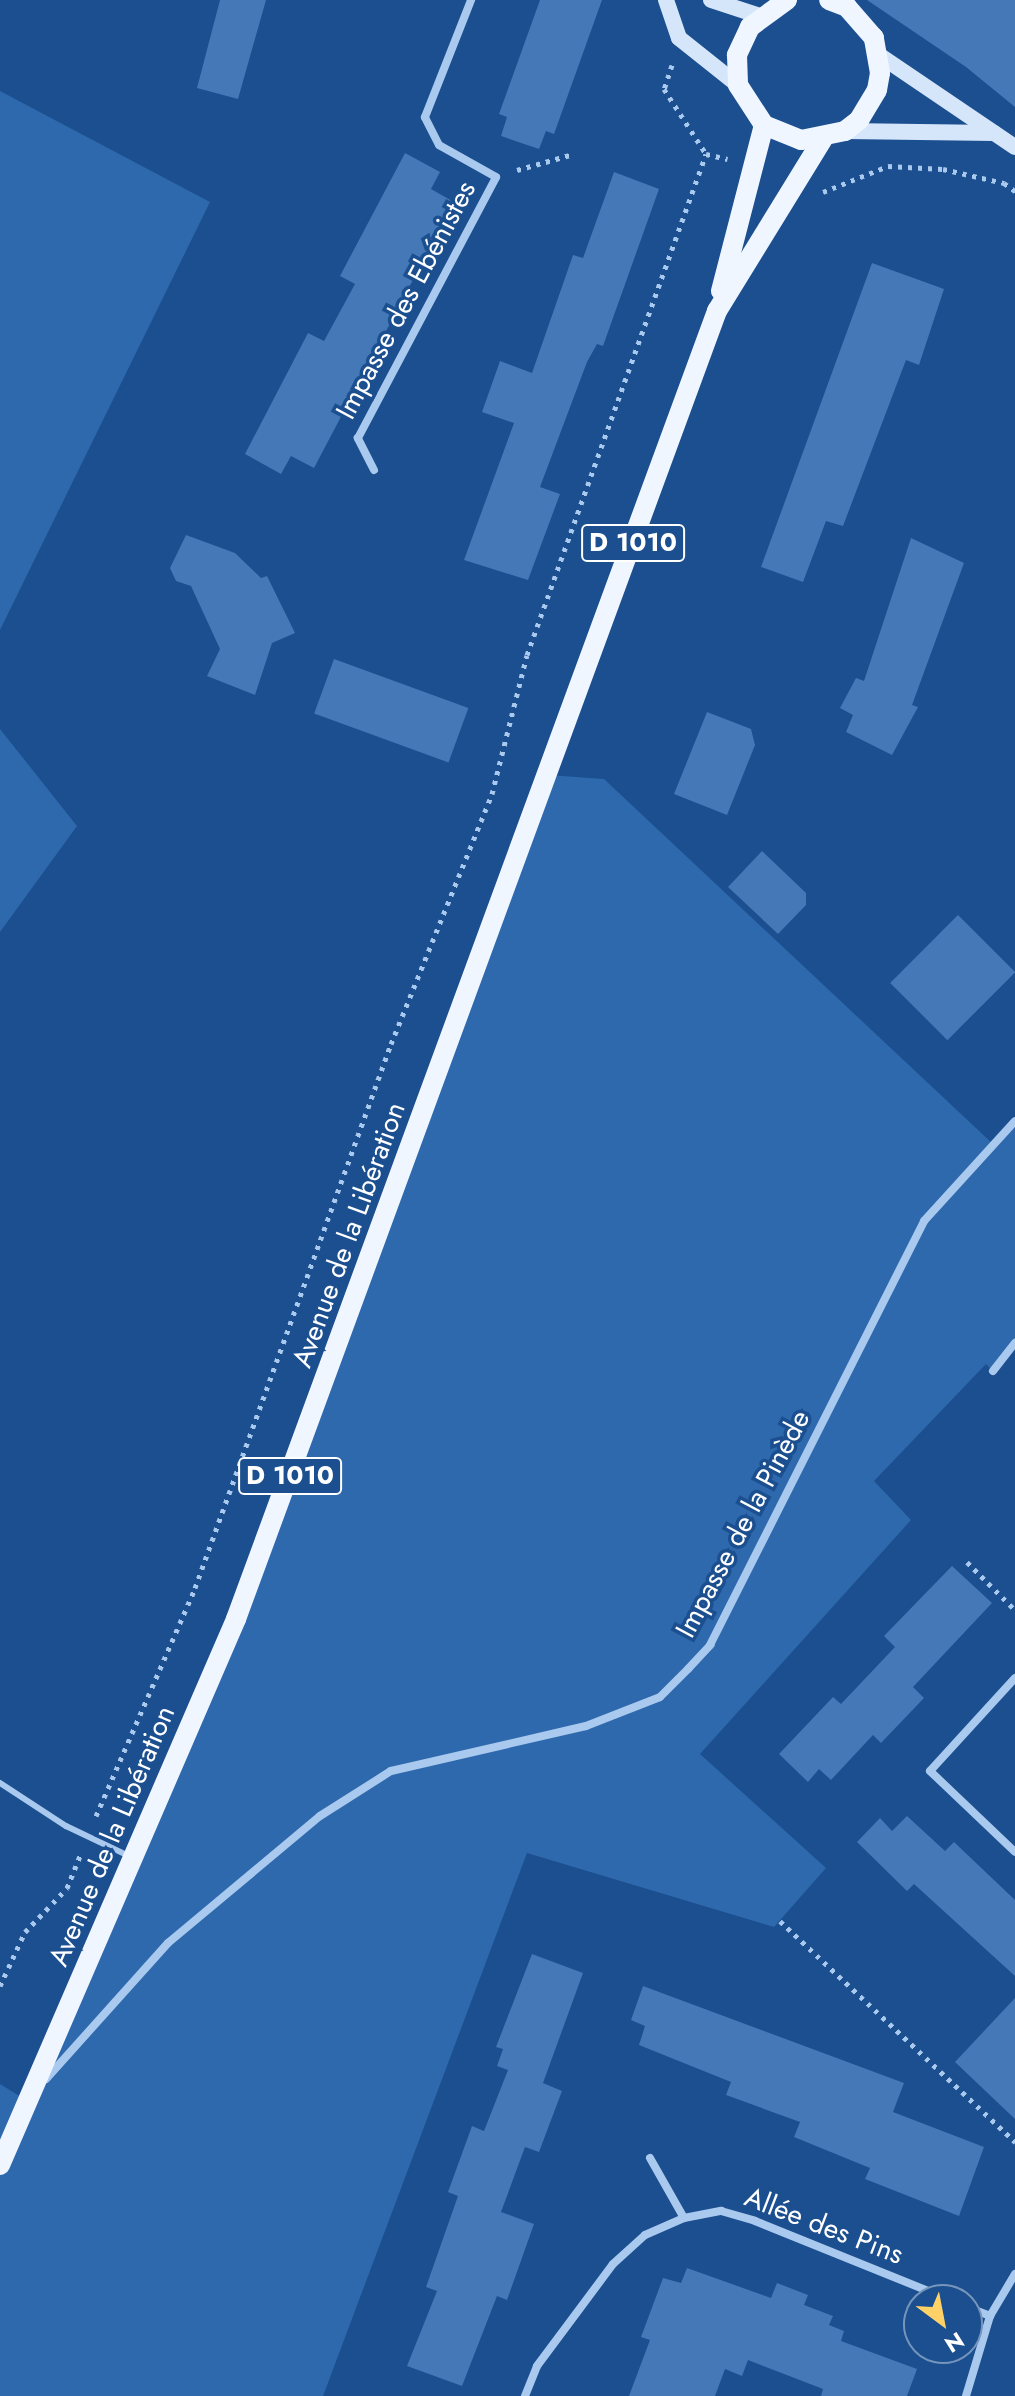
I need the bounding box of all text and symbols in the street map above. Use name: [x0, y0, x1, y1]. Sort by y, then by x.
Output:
street label: Impasse des Ebénistes: [329, 175, 483, 425]
road number: D 1010: [581, 521, 685, 565]
street label: Avenue de la Libération: [285, 1098, 413, 1372]
street label: Impasse de la Pinède: [669, 1405, 817, 1643]
road number: D 1010: [238, 1454, 342, 1498]
street label: Avenue de la Libération: [42, 1701, 182, 1971]
street label: Allée des Pins: [740, 2180, 908, 2272]
north arrow: [903, 2284, 983, 2364]
text: N: [939, 2324, 971, 2361]

